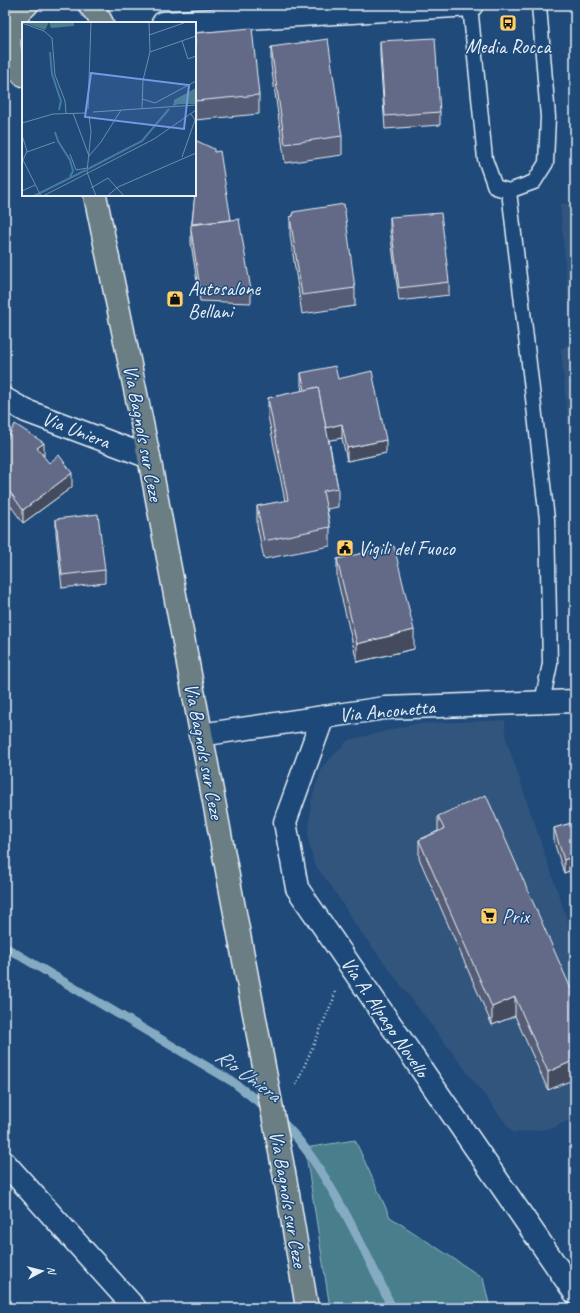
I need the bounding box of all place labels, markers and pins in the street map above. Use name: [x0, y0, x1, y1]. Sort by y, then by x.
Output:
bus stop icon: Media Rocca: [498, 13, 518, 33]
place label: Media Rocca: [465, 34, 553, 59]
place label: Autosalone Bellani: [188, 276, 261, 324]
shop icon: Autosalone Bellani: [165, 289, 185, 309]
place label: Vigili del Fuoco: [358, 536, 456, 561]
public building icon: Vigili del Fuoco: [335, 538, 355, 558]
place label: Prix: [502, 904, 531, 929]
supermarket icon: Prix: [479, 906, 499, 926]

